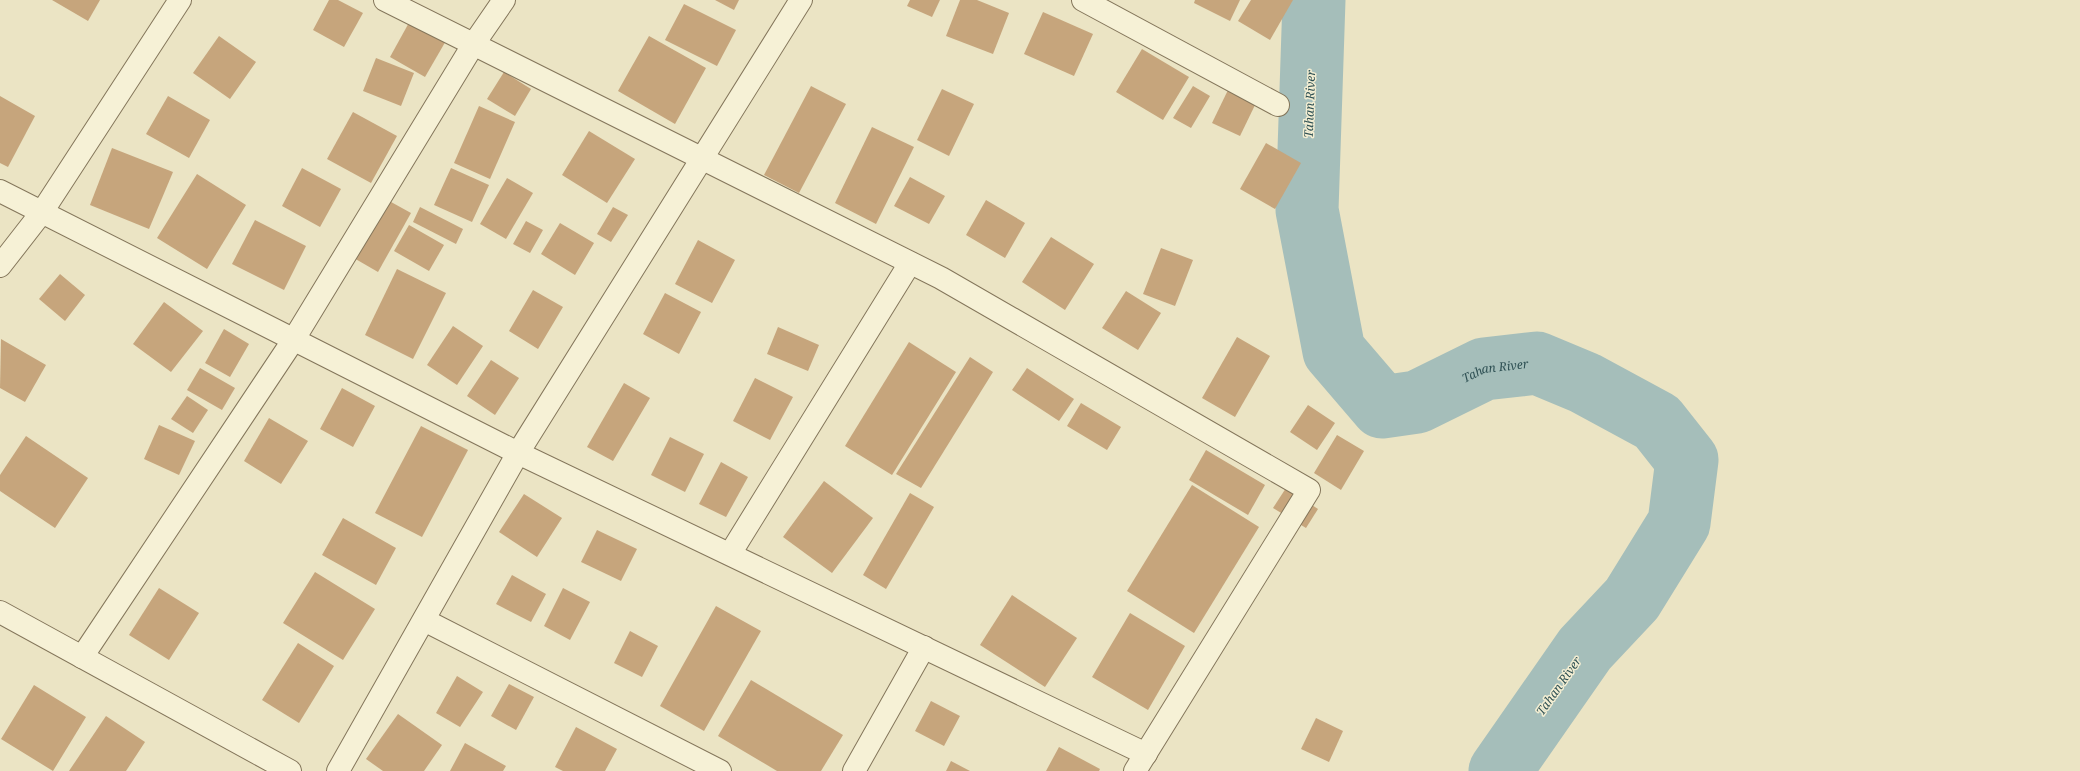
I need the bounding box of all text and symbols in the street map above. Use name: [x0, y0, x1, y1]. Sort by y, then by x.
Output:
water label: Tahan River: [1300, 69, 1319, 138]
water label: Tahan River: [1459, 355, 1530, 387]
water label: Tahan River: [1532, 653, 1585, 718]

